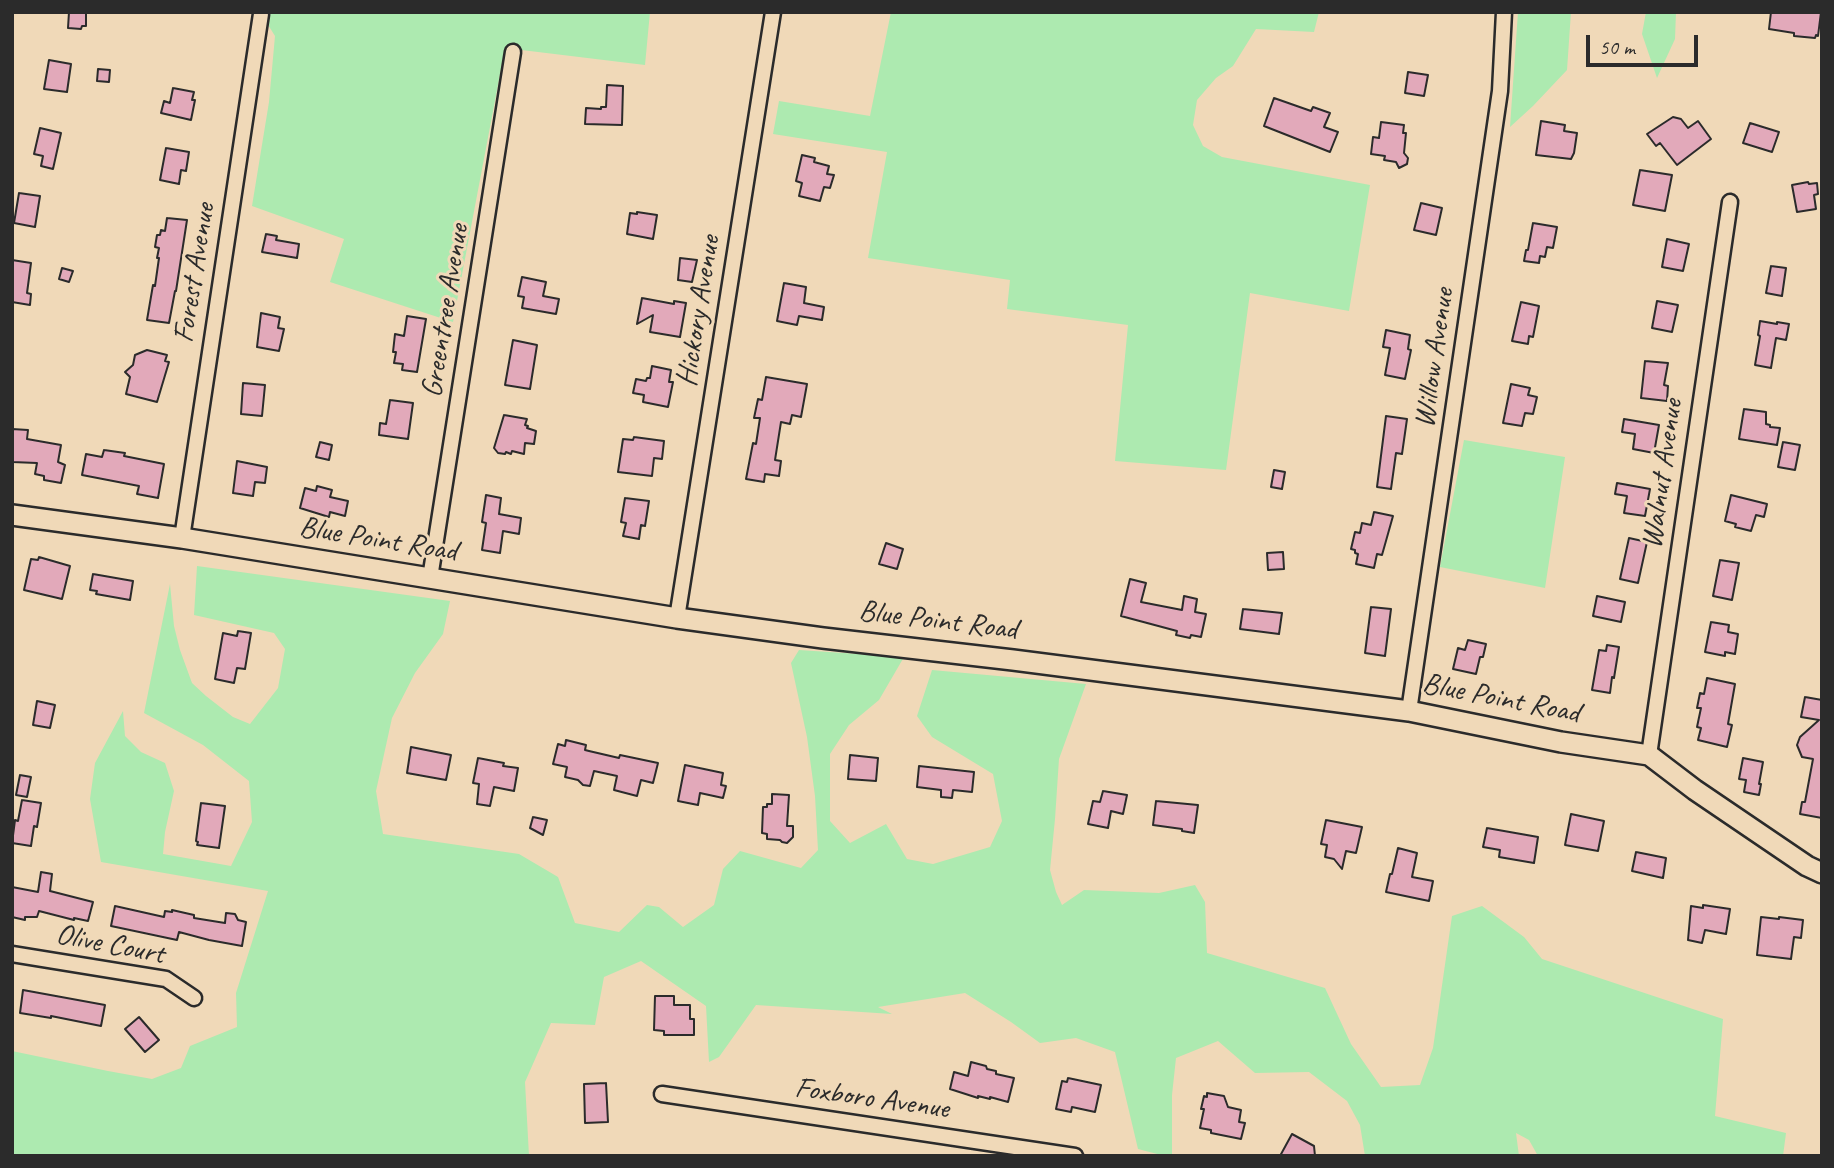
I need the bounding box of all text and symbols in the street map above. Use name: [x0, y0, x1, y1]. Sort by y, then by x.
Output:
scale bar: [1589, 21, 1701, 65]
text: 50 m: [1599, 34, 1635, 60]
street label: Forest Avenue: [166, 201, 224, 345]
street label: Greentree Avenue: [415, 222, 477, 400]
street label: Hickory Avenue: [669, 233, 729, 389]
street label: Willow Avenue: [1407, 286, 1463, 430]
street label: Walnut Avenue: [1635, 397, 1691, 551]
street label: Blue Point Road: [297, 510, 459, 570]
street label: Blue Point Road: [857, 593, 1019, 649]
street label: Blue Point Road: [1419, 666, 1583, 732]
street label: Olive Court: [53, 917, 167, 973]
street label: Foxboro Avenue: [793, 1070, 951, 1128]

